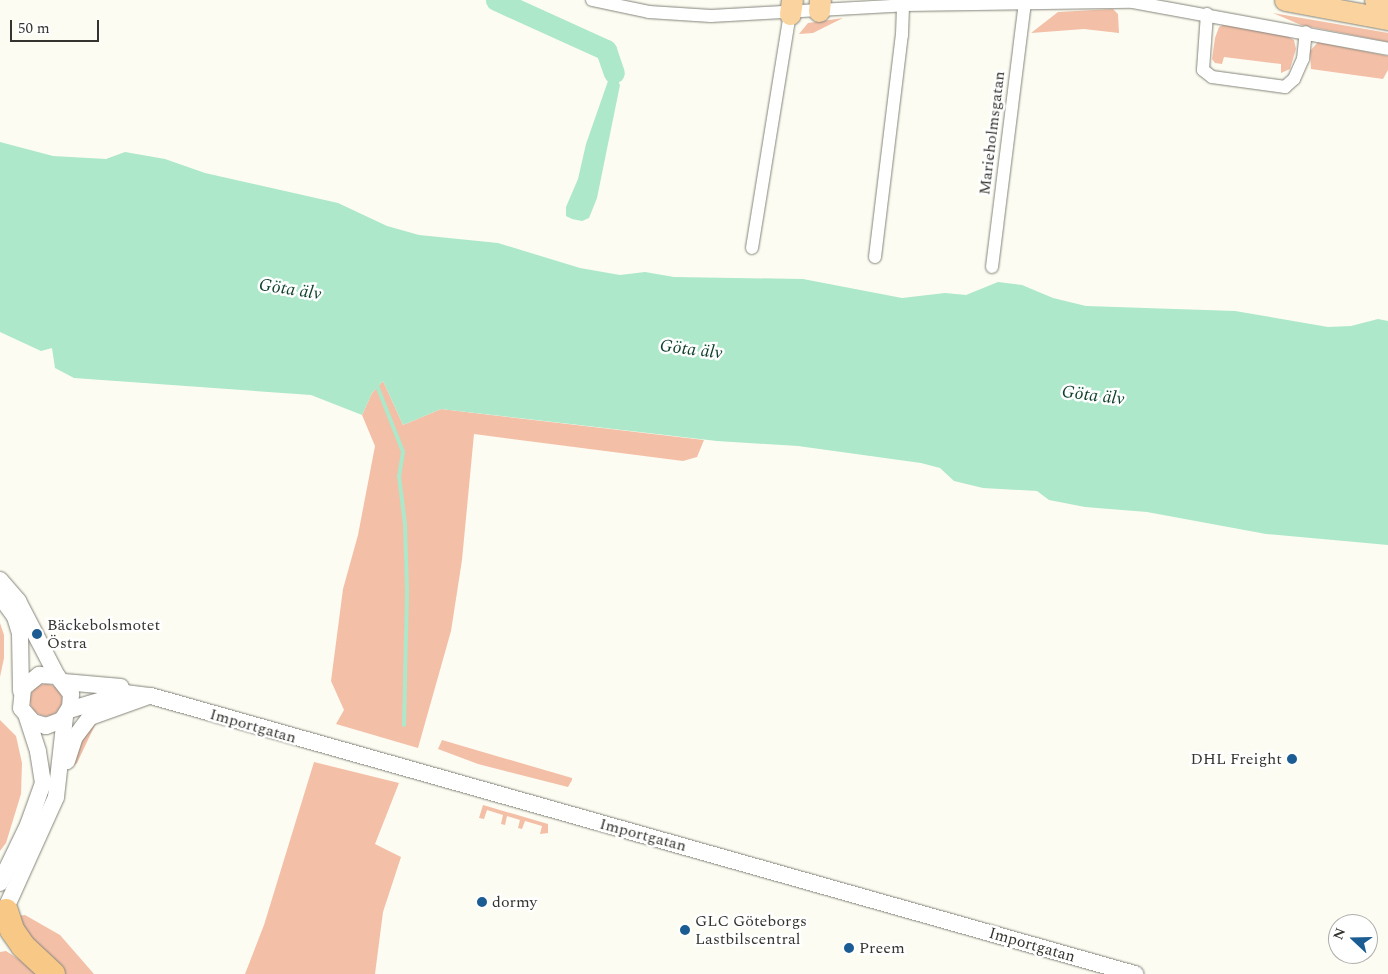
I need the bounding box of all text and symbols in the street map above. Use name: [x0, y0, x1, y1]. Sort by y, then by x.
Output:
scale bar: [12, 10, 101, 42]
text: 50 m: [18, 17, 50, 40]
street label: Marieholmsgatan: [975, 70, 1009, 196]
water label: Göta älv: [257, 274, 323, 306]
water label: Göta älv: [659, 335, 723, 365]
water label: Göta älv: [1061, 381, 1125, 411]
place label: Bäckebolsmotet Östra: [47, 615, 160, 653]
marker: Bäckebolsmotet Östra: [31, 628, 43, 640]
street label: Importgatan: [208, 705, 298, 747]
place label: DHL Freight: [1191, 749, 1282, 769]
marker: DHL Freight: [1286, 753, 1298, 765]
street label: Importgatan: [598, 814, 688, 856]
place label: dormy: [492, 892, 537, 912]
marker: dormy: [476, 896, 488, 908]
place label: GLC Göteborgs Lastbilscentral: [695, 911, 807, 949]
north arrow: [1328, 914, 1378, 964]
marker: GLC Göteborgs Lastbilscentral: [679, 924, 691, 936]
street label: Importgatan: [987, 924, 1077, 966]
text: N: [1328, 925, 1351, 943]
place label: Preem: [859, 938, 905, 958]
marker: Preem: [843, 942, 855, 954]

